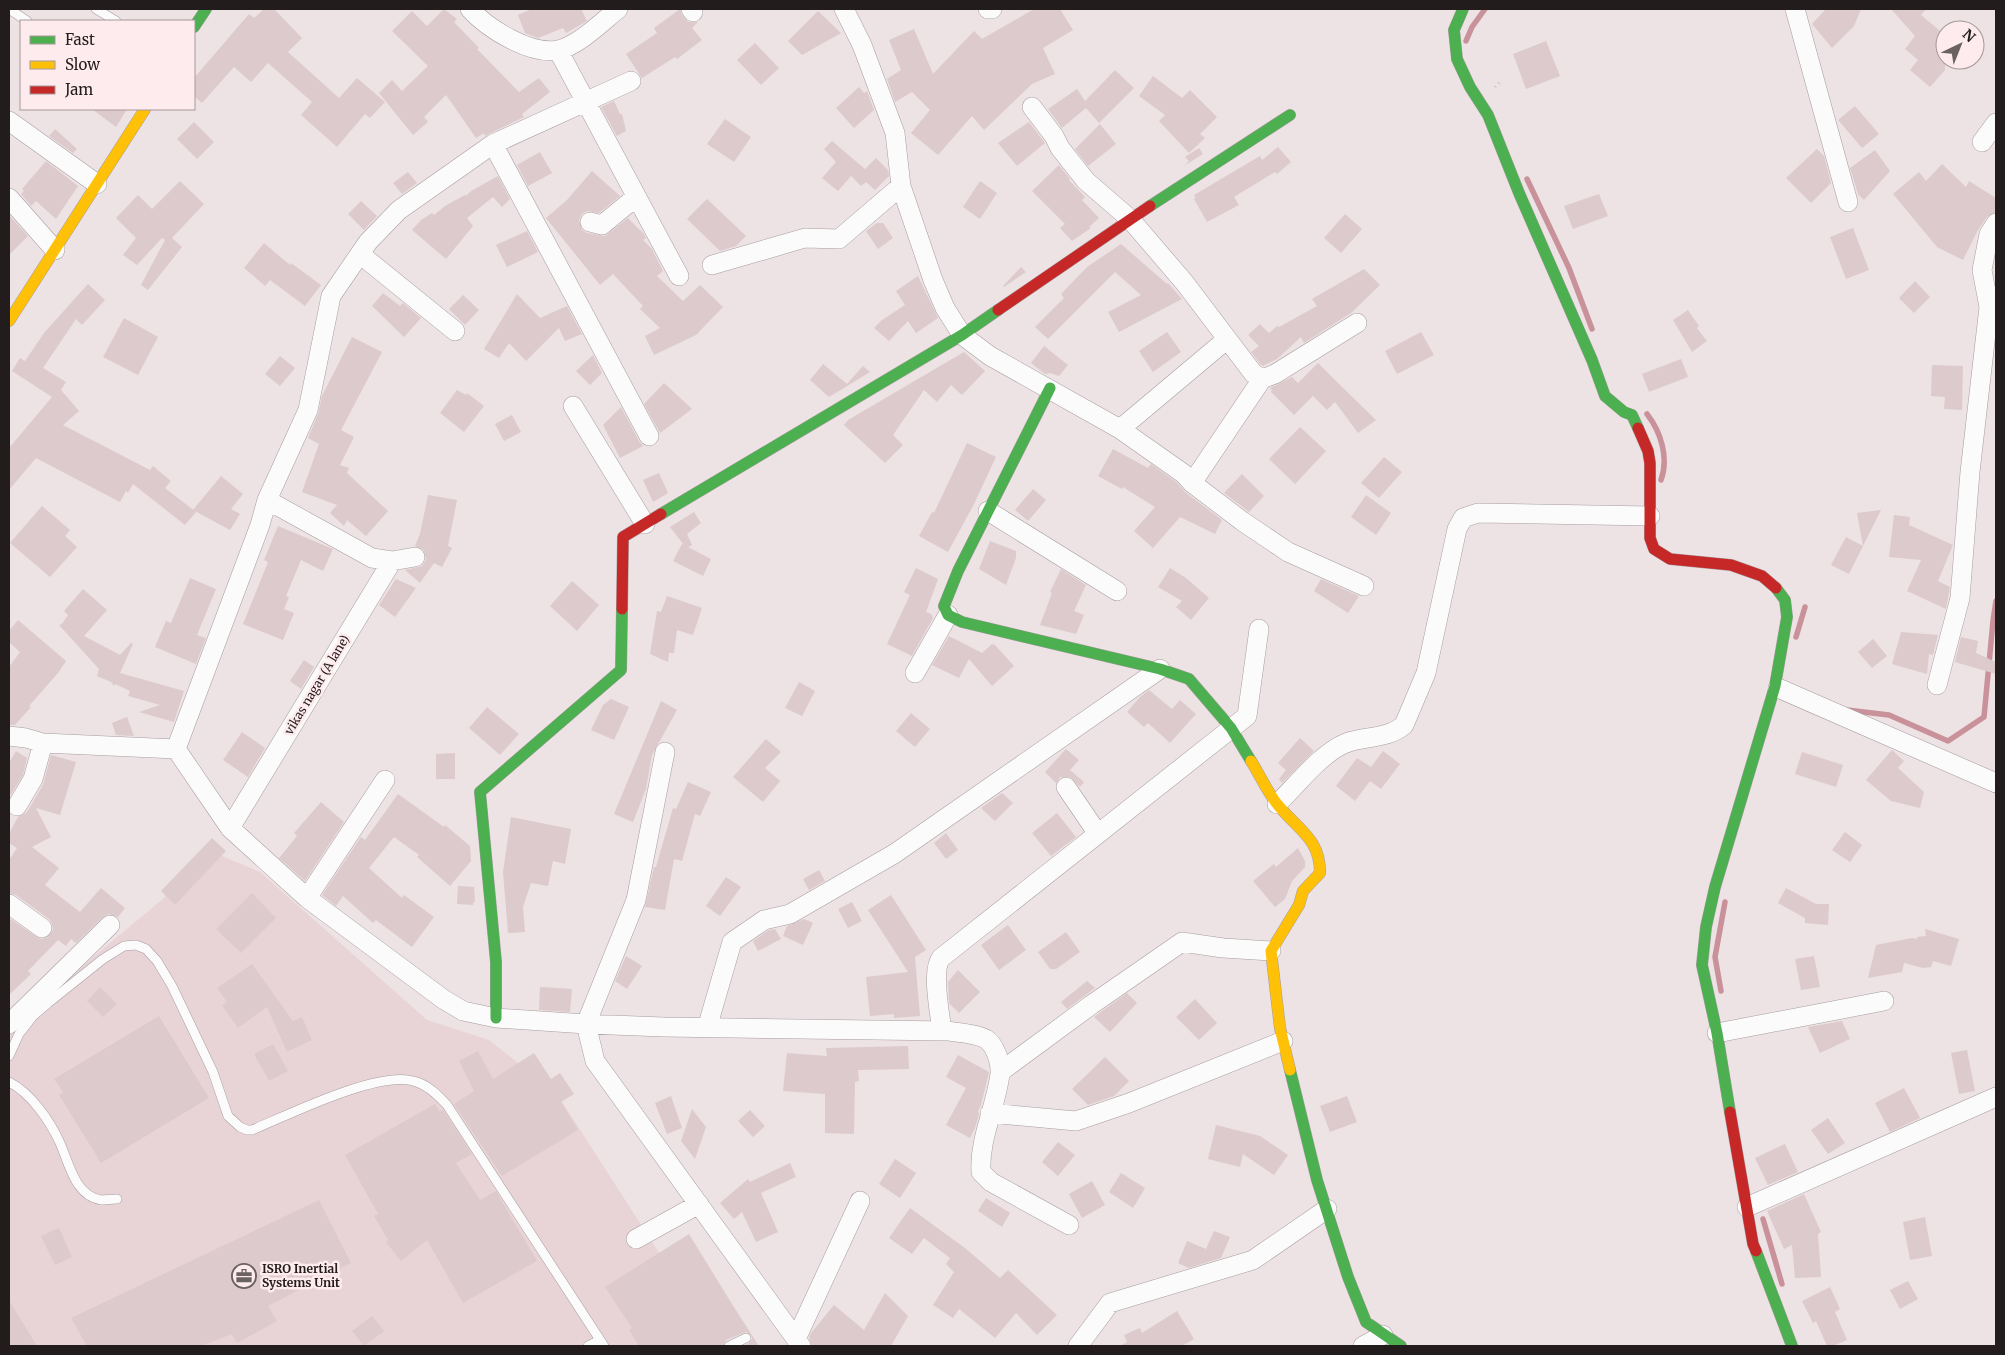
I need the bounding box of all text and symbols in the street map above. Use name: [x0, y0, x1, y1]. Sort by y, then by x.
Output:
legend: [20, 20, 195, 110]
north arrow: [1935, 20, 1985, 70]
text: N: [1959, 25, 1979, 46]
text: Fast: [65, 30, 95, 49]
text: Slow: [65, 55, 100, 74]
text: Jam: [64, 80, 93, 99]
street label: vikas nagar (A lane): [280, 632, 352, 738]
place label: ISRO Inertial Systems Unit: [262, 1261, 340, 1290]
office icon: ISRO Inertial Systems Unit: [231, 1263, 257, 1289]

